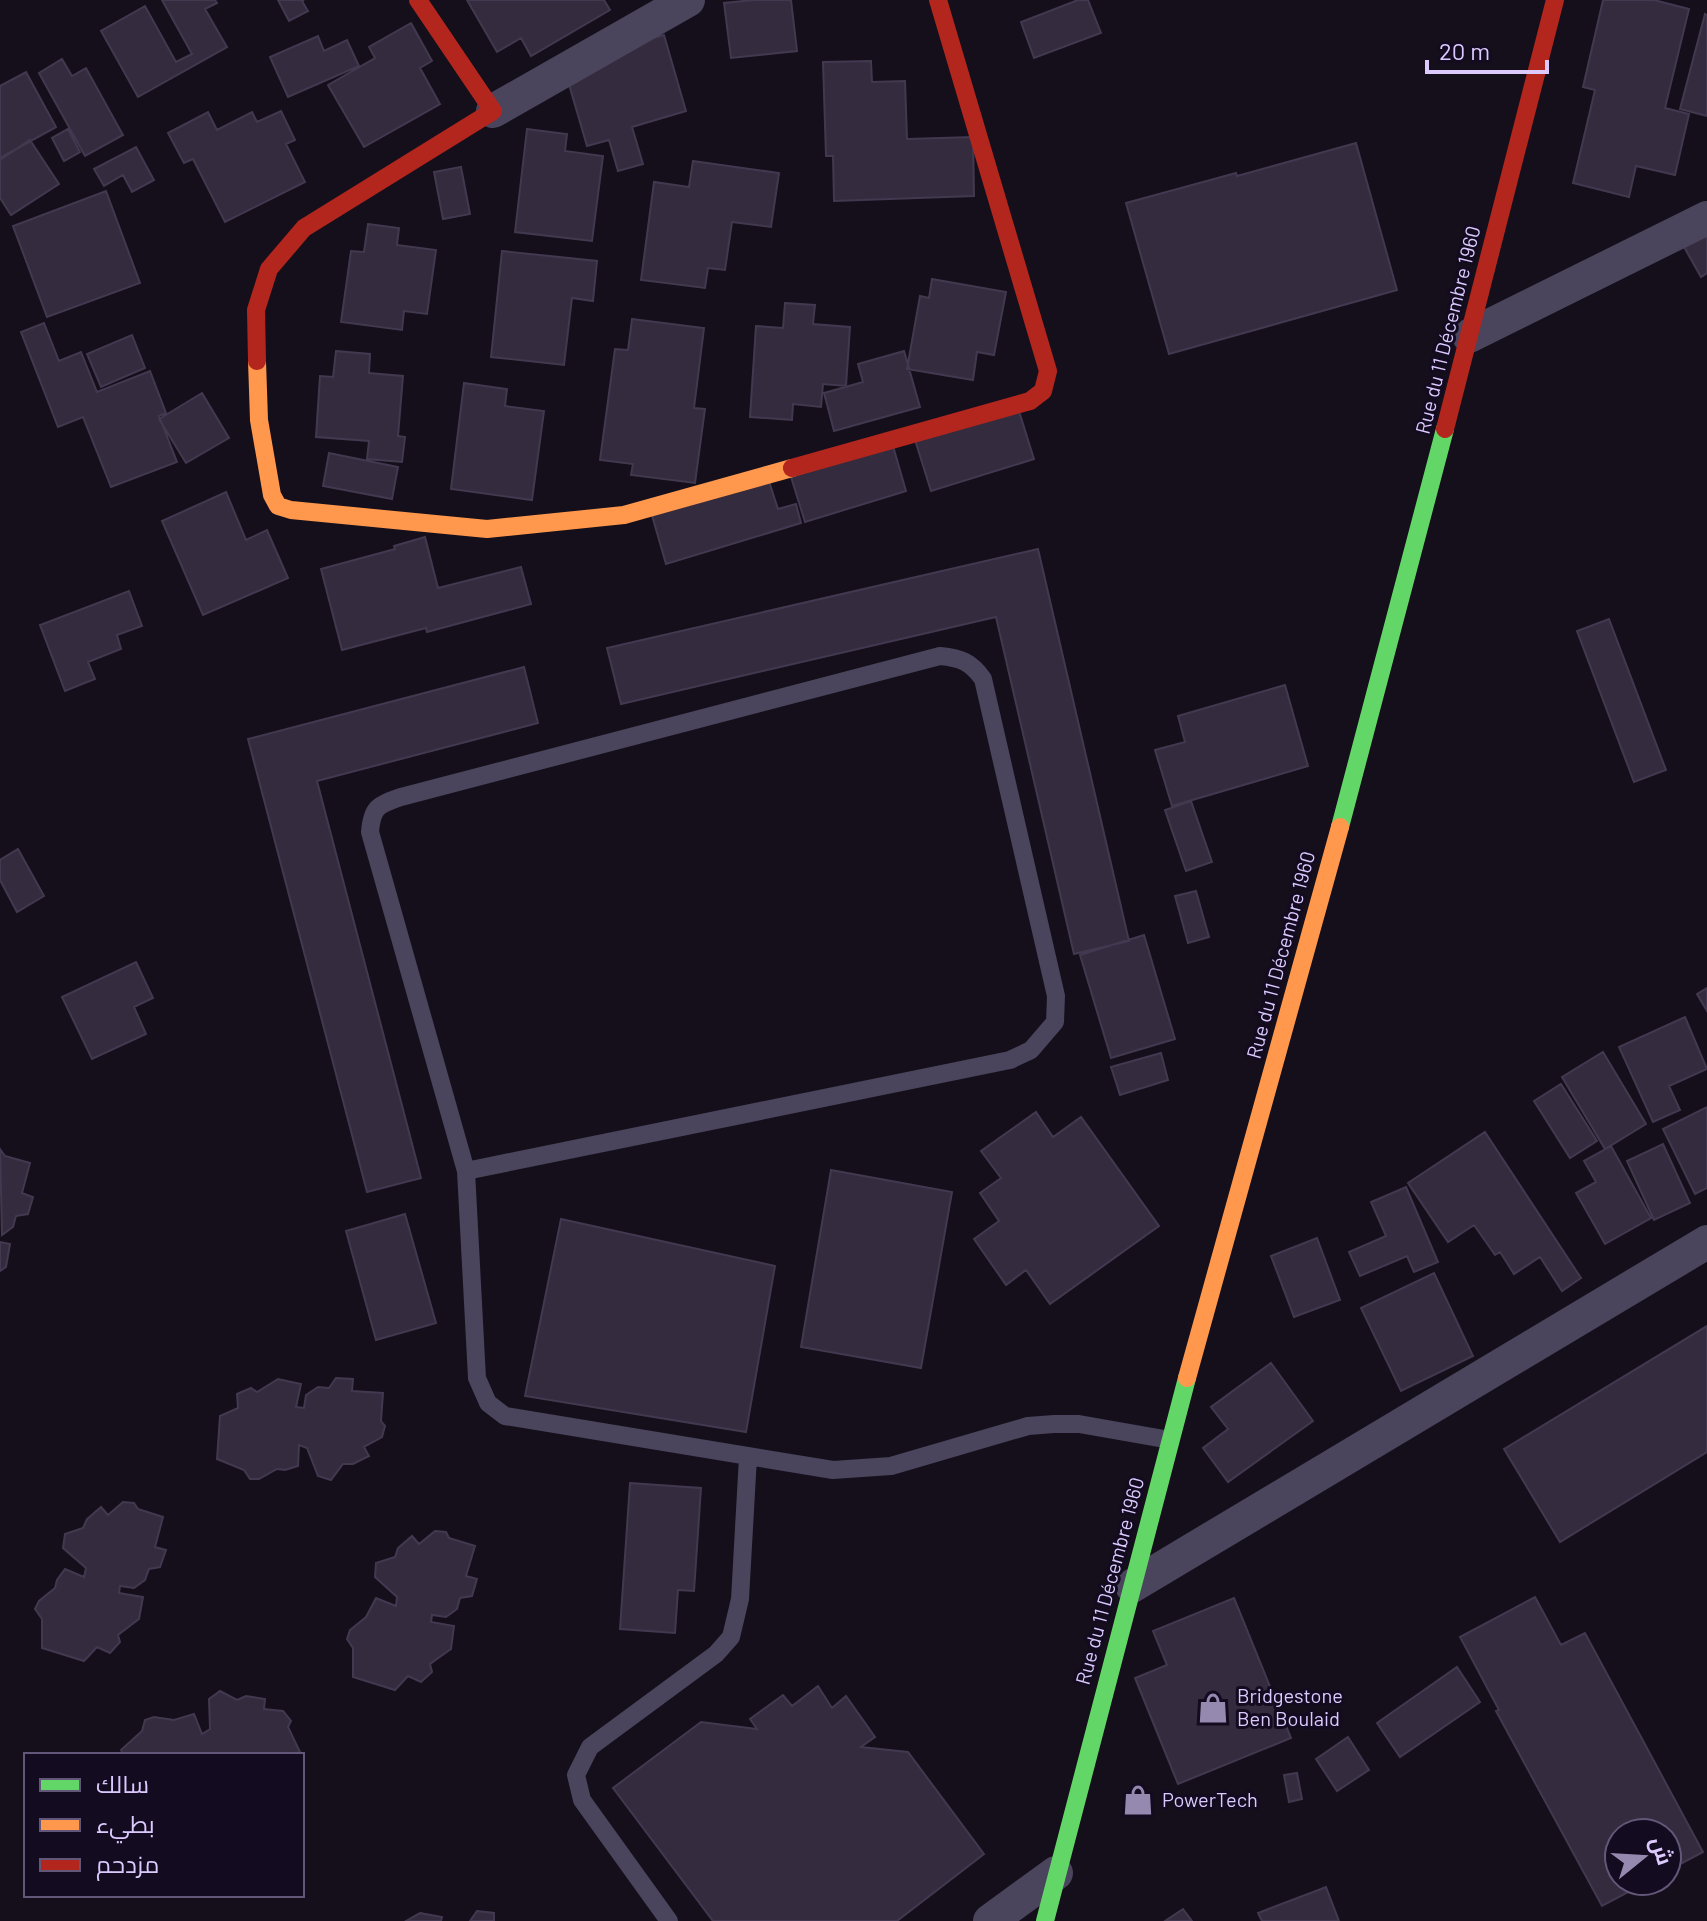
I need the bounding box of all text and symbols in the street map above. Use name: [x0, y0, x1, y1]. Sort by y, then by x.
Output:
scale bar: [1427, 24, 1547, 74]
text: 20 m: [1439, 36, 1490, 65]
street label: Rue du 11 Décembre 1960: [1410, 223, 1485, 436]
street label: Rue du 11 Décembre 1960: [1241, 848, 1319, 1061]
street label: Rue du 11 Décembre 1960: [1070, 1474, 1148, 1687]
place label: Bridgestone Ben Boulaid: [1237, 1683, 1343, 1730]
shop icon: Bridgestone Ben Boulaid: [1196, 1691, 1230, 1725]
legend: [24, 1753, 304, 1897]
text: سالك: [96, 1769, 149, 1798]
shop icon: PowerTech: [1121, 1783, 1155, 1817]
place label: PowerTech: [1162, 1787, 1258, 1811]
text: بطيء: [96, 1809, 155, 1844]
north arrow: [1603, 1817, 1683, 1897]
text: ش: [1644, 1833, 1680, 1869]
text: مزدحم: [96, 1849, 159, 1881]

